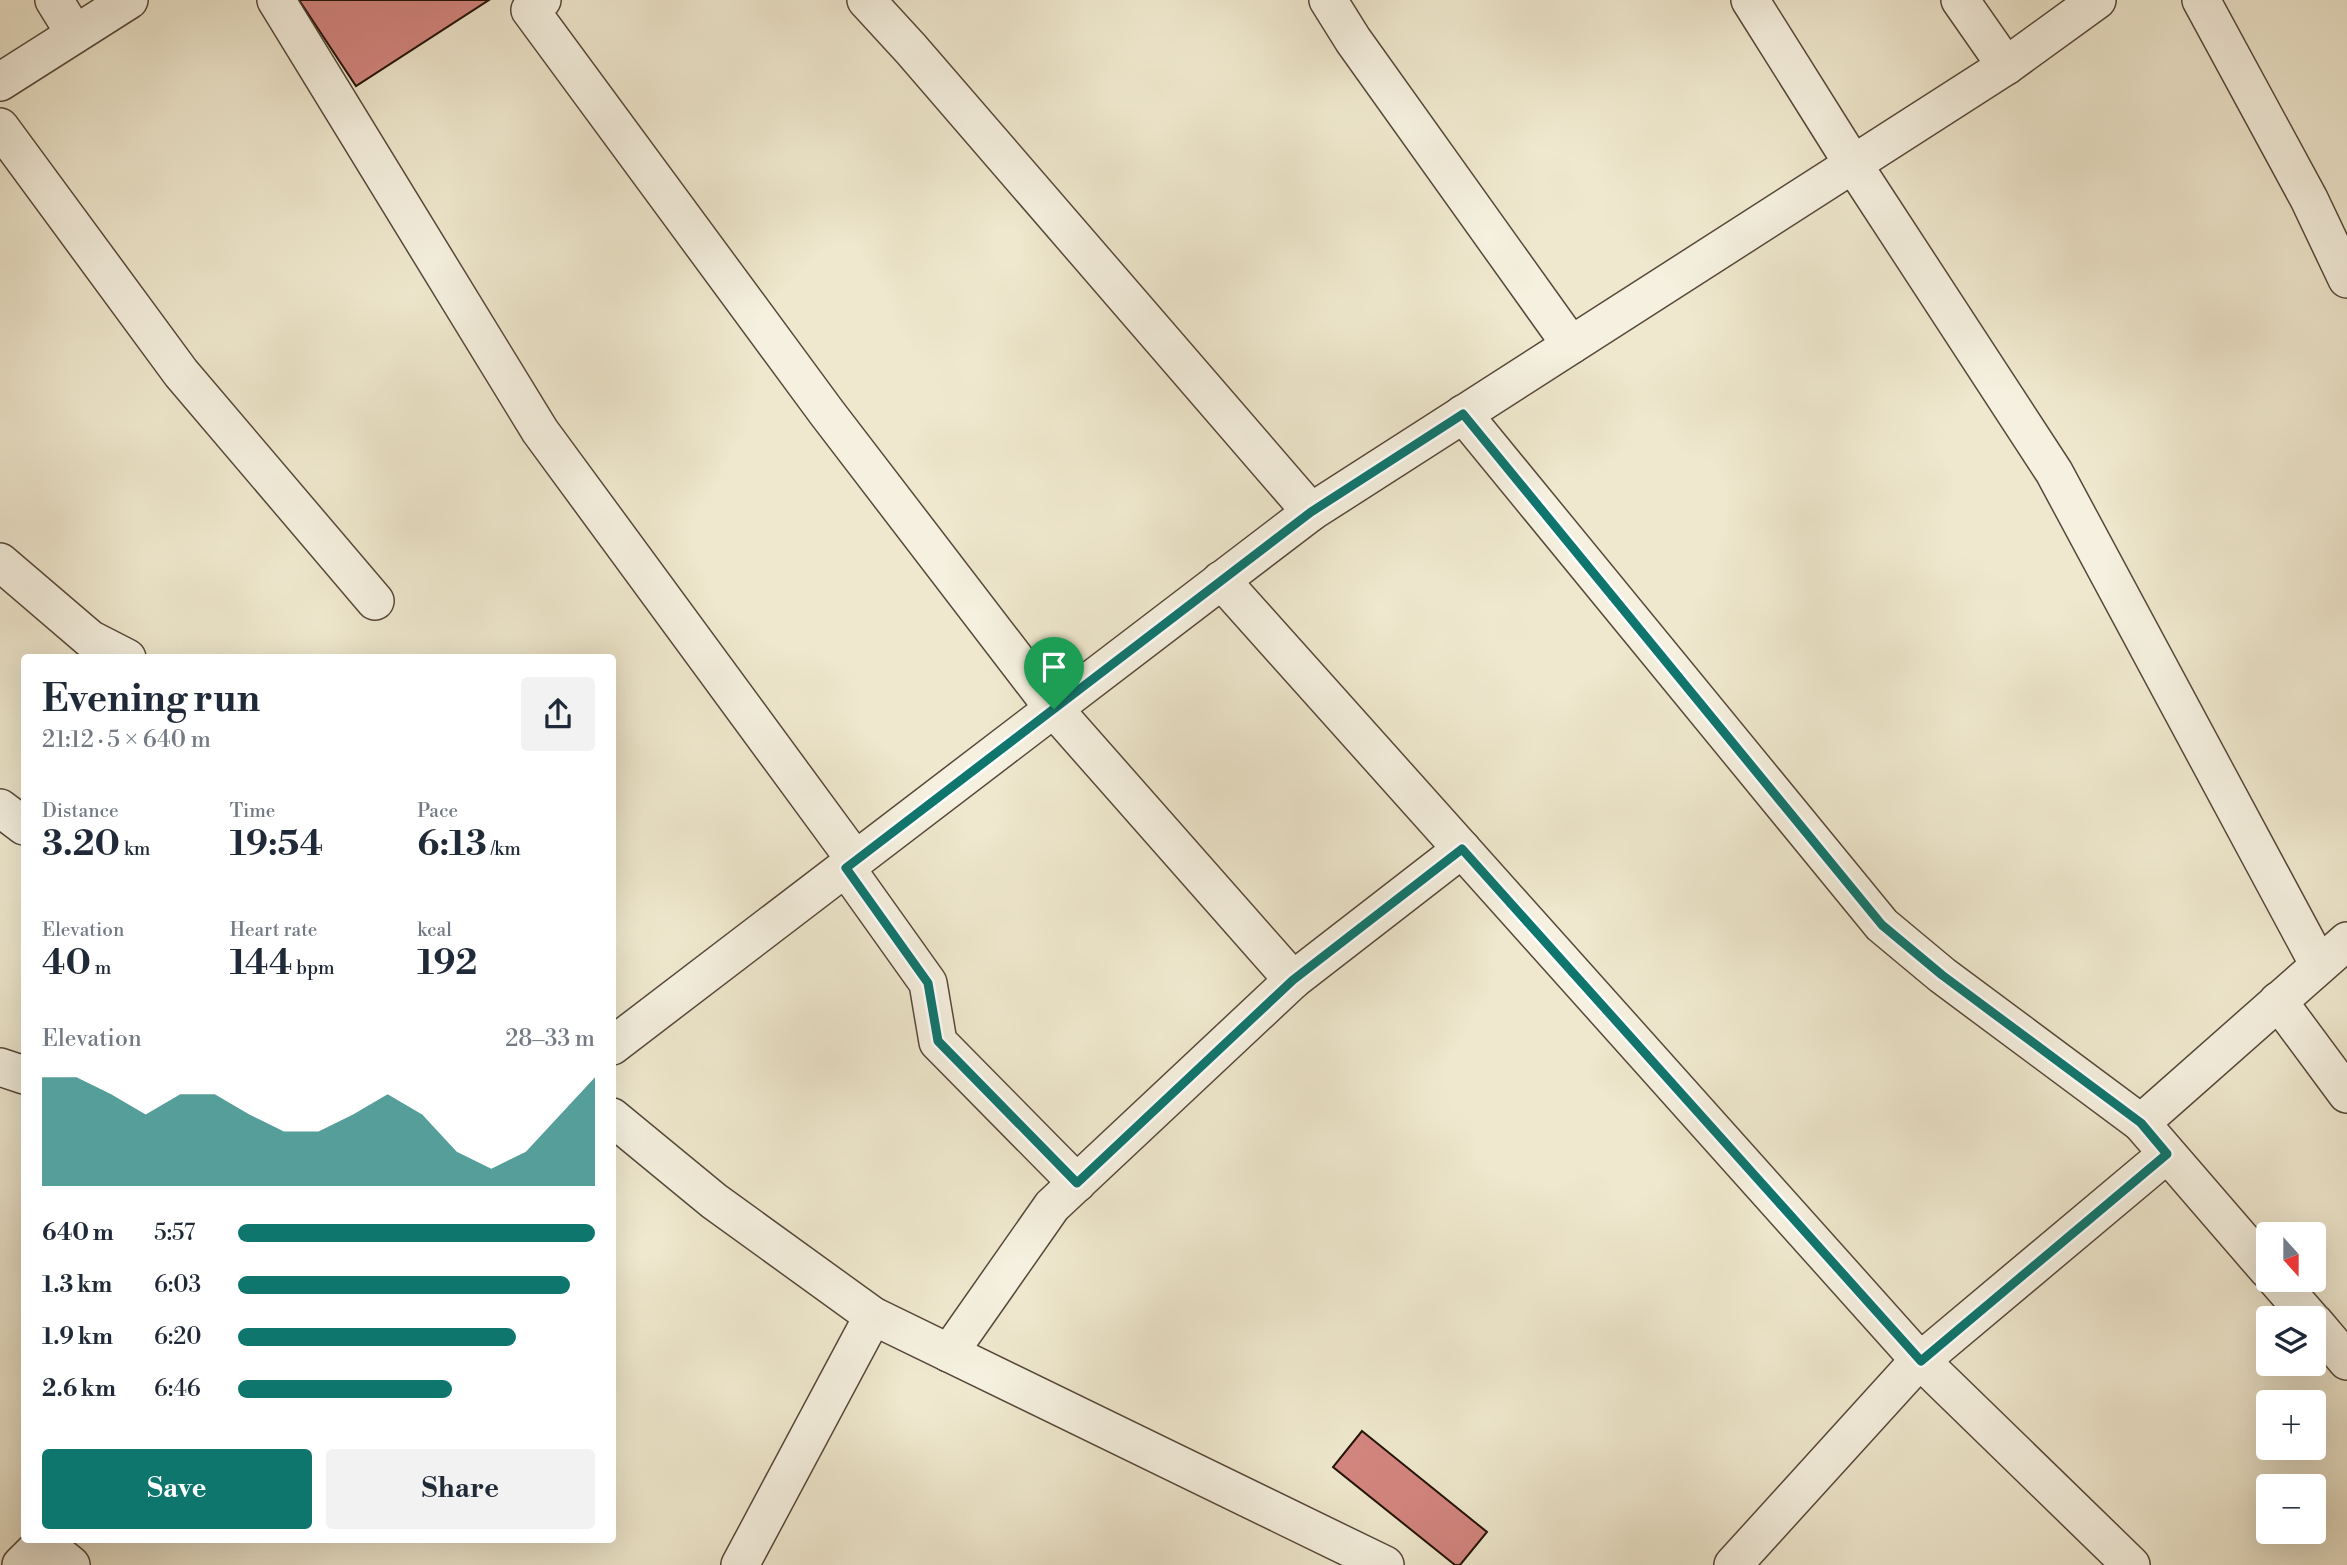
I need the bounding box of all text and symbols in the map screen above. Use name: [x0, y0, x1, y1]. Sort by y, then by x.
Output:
pin: [1024, 637, 1084, 709]
icon: arrive: [1035, 648, 1073, 686]
text: Evening run: [42, 676, 260, 723]
button: share: [521, 677, 595, 751]
text: 21:12 · 5 × 640 m: [42, 726, 211, 754]
text: Distance: [42, 799, 119, 823]
text: Time: [230, 799, 275, 823]
text: Pace: [417, 799, 458, 823]
text: 3.20: [42, 823, 120, 866]
text: 19:54: [230, 823, 323, 866]
text: 6:13: [417, 823, 487, 866]
text: km: [120, 837, 150, 861]
text: /km: [487, 837, 521, 861]
text: Elevation: [42, 918, 124, 942]
text: Heart rate: [230, 918, 317, 942]
text: kcal: [417, 918, 452, 942]
text: 40: [42, 942, 91, 985]
text: 144: [230, 942, 292, 985]
text: 192: [417, 942, 478, 985]
text: m: [91, 956, 111, 980]
text: bpm: [292, 956, 335, 980]
text: Elevation: [42, 1025, 142, 1053]
text: 28–33 m: [505, 1025, 595, 1053]
text: 640 m: [42, 1219, 114, 1247]
text: 5:57: [154, 1219, 195, 1247]
north arrow: [2256, 1222, 2326, 1292]
map controls: [2256, 1222, 2326, 1544]
text: 1.3 km: [42, 1271, 112, 1299]
text: 6:03: [154, 1271, 201, 1299]
button: layers: [2256, 1306, 2326, 1376]
text: 1.9 km: [42, 1323, 113, 1351]
text: 6:20: [154, 1323, 202, 1351]
text: 2.6 km: [42, 1375, 116, 1403]
text: 6:46: [154, 1375, 201, 1403]
button: +: [2256, 1390, 2326, 1460]
button: Save: [42, 1449, 312, 1529]
button: Share: [326, 1449, 595, 1529]
button: −: [2256, 1474, 2326, 1544]

